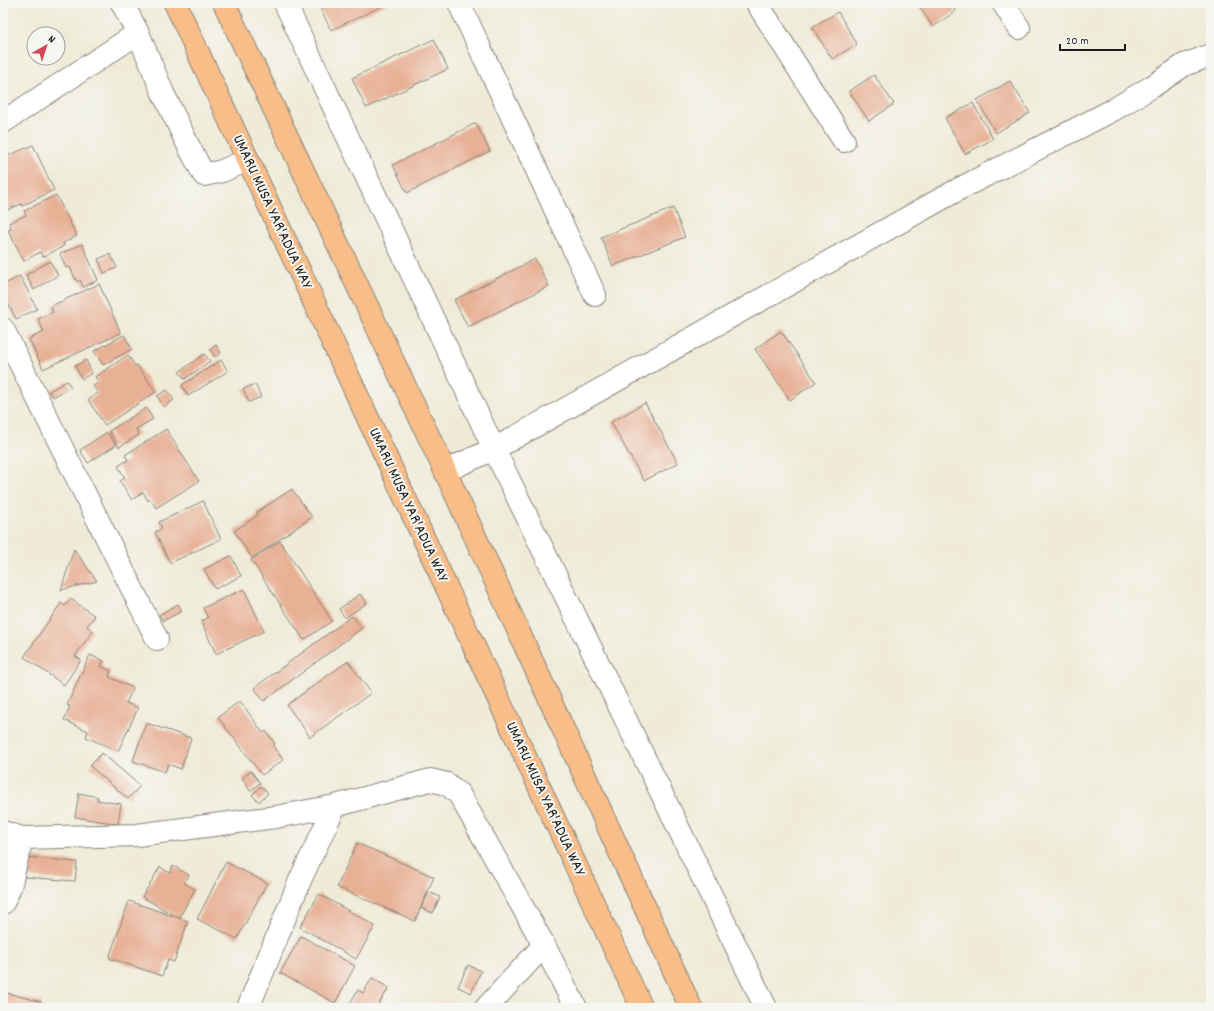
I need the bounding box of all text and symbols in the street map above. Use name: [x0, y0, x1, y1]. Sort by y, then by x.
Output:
north arrow: [26, 26, 66, 66]
scale bar: [1060, 26, 1125, 52]
text: N: [44, 32, 59, 48]
text: 20 m: [1066, 33, 1089, 50]
street label: UMARU MUSA YAR'ADUA WAY: [226, 131, 318, 294]
street label: UMARU MUSA YAR'ADUA WAY: [362, 424, 454, 587]
street label: UMARU MUSA YAR'ADUA WAY: [499, 718, 591, 881]

